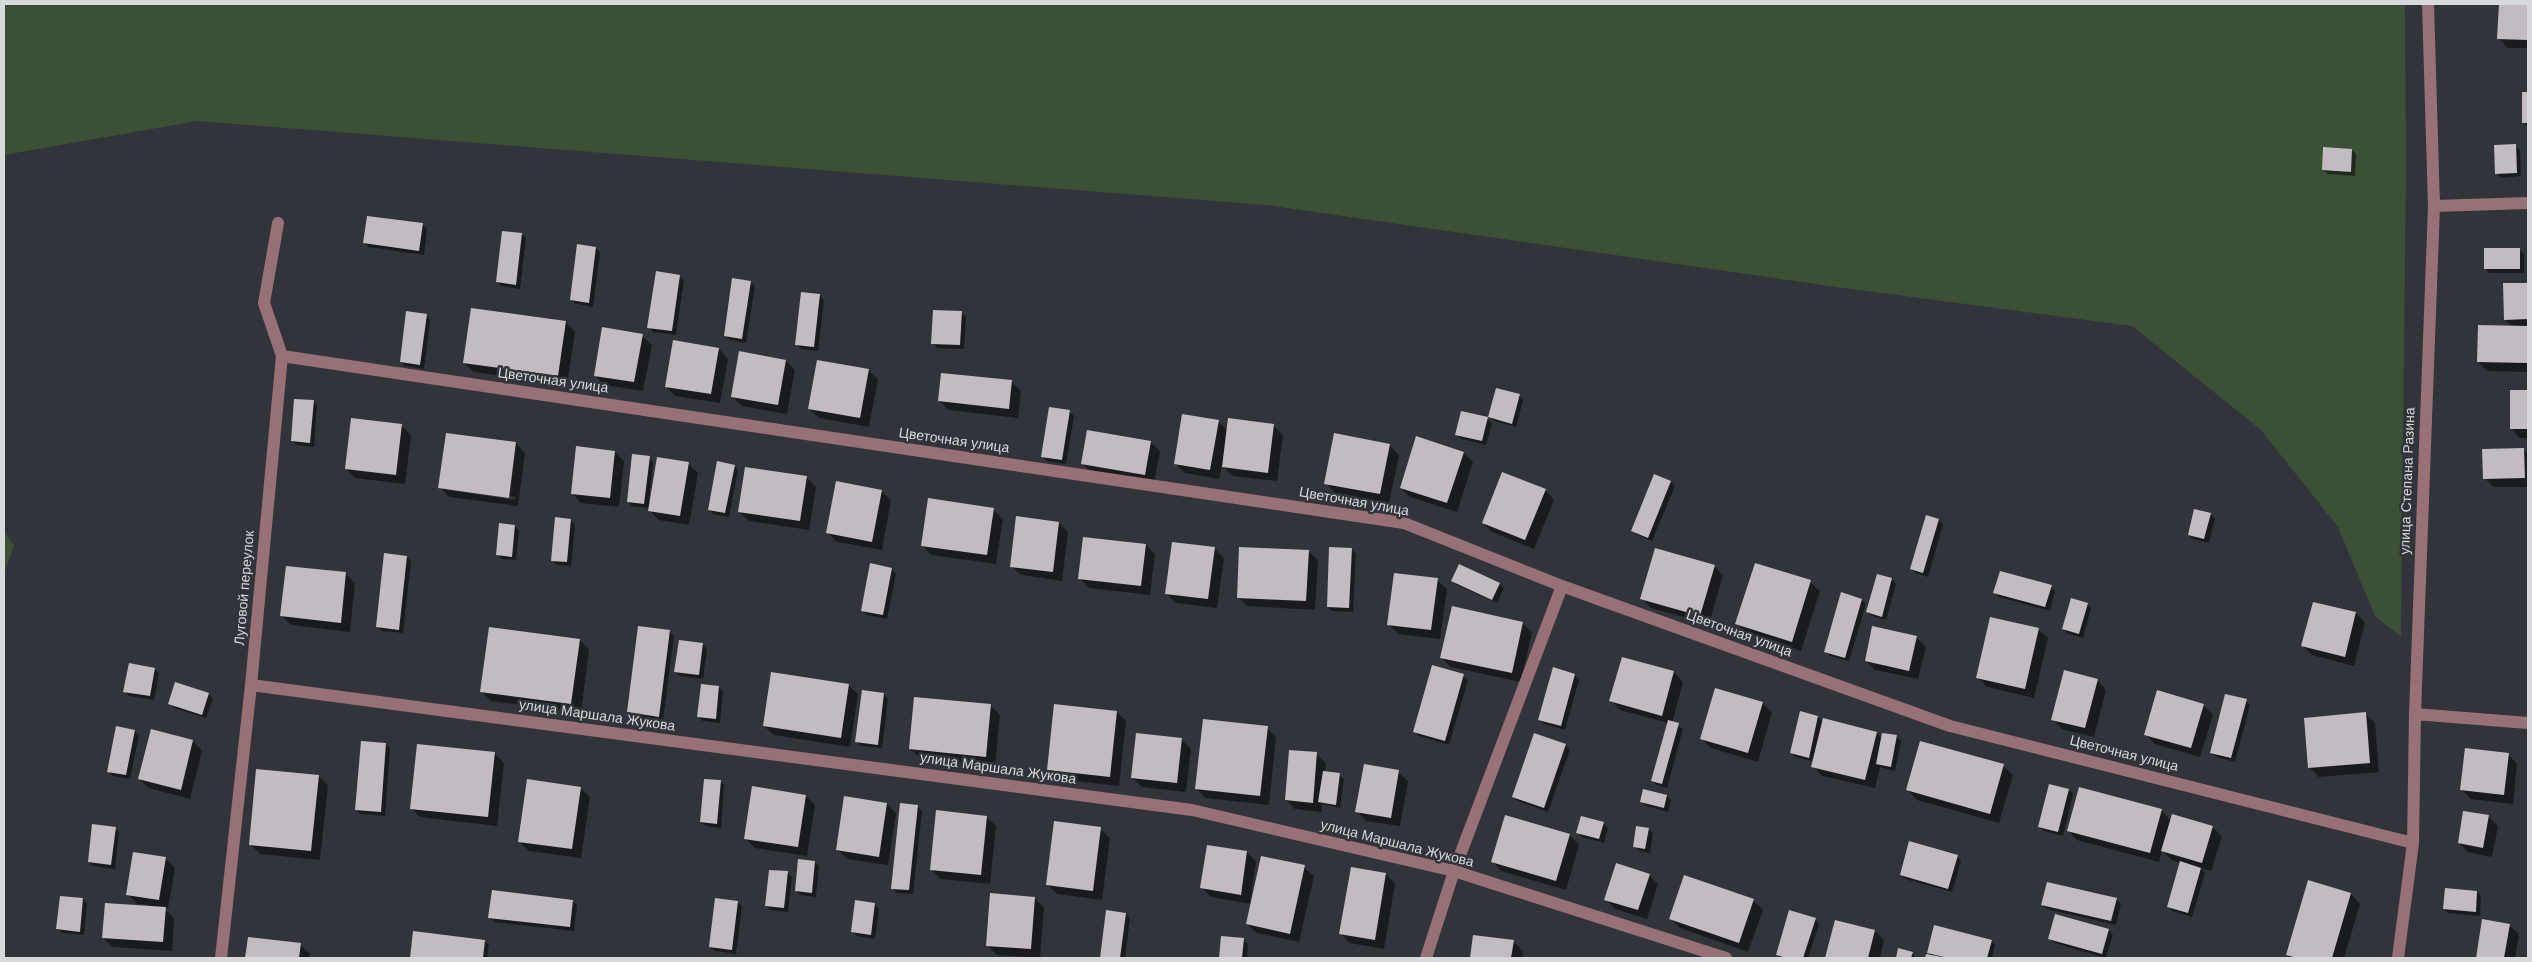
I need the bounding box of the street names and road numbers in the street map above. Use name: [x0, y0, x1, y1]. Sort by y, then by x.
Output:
street label: Цветочная улица: [497, 365, 609, 397]
street label: улица Степана Разина: [2397, 407, 2419, 555]
street label: Цветочная улица: [898, 425, 1010, 457]
street label: Цветочная улица: [1298, 484, 1410, 520]
street label: Луговой переулок: [232, 530, 258, 646]
street label: Цветочная улица: [1684, 607, 1794, 661]
street label: улица Маршала Жукова: [518, 697, 676, 735]
street label: Цветочная улица: [2068, 732, 2180, 776]
street label: улица Маршала Жукова: [919, 750, 1077, 788]
street label: улица Маршала Жукова: [1319, 817, 1475, 871]

